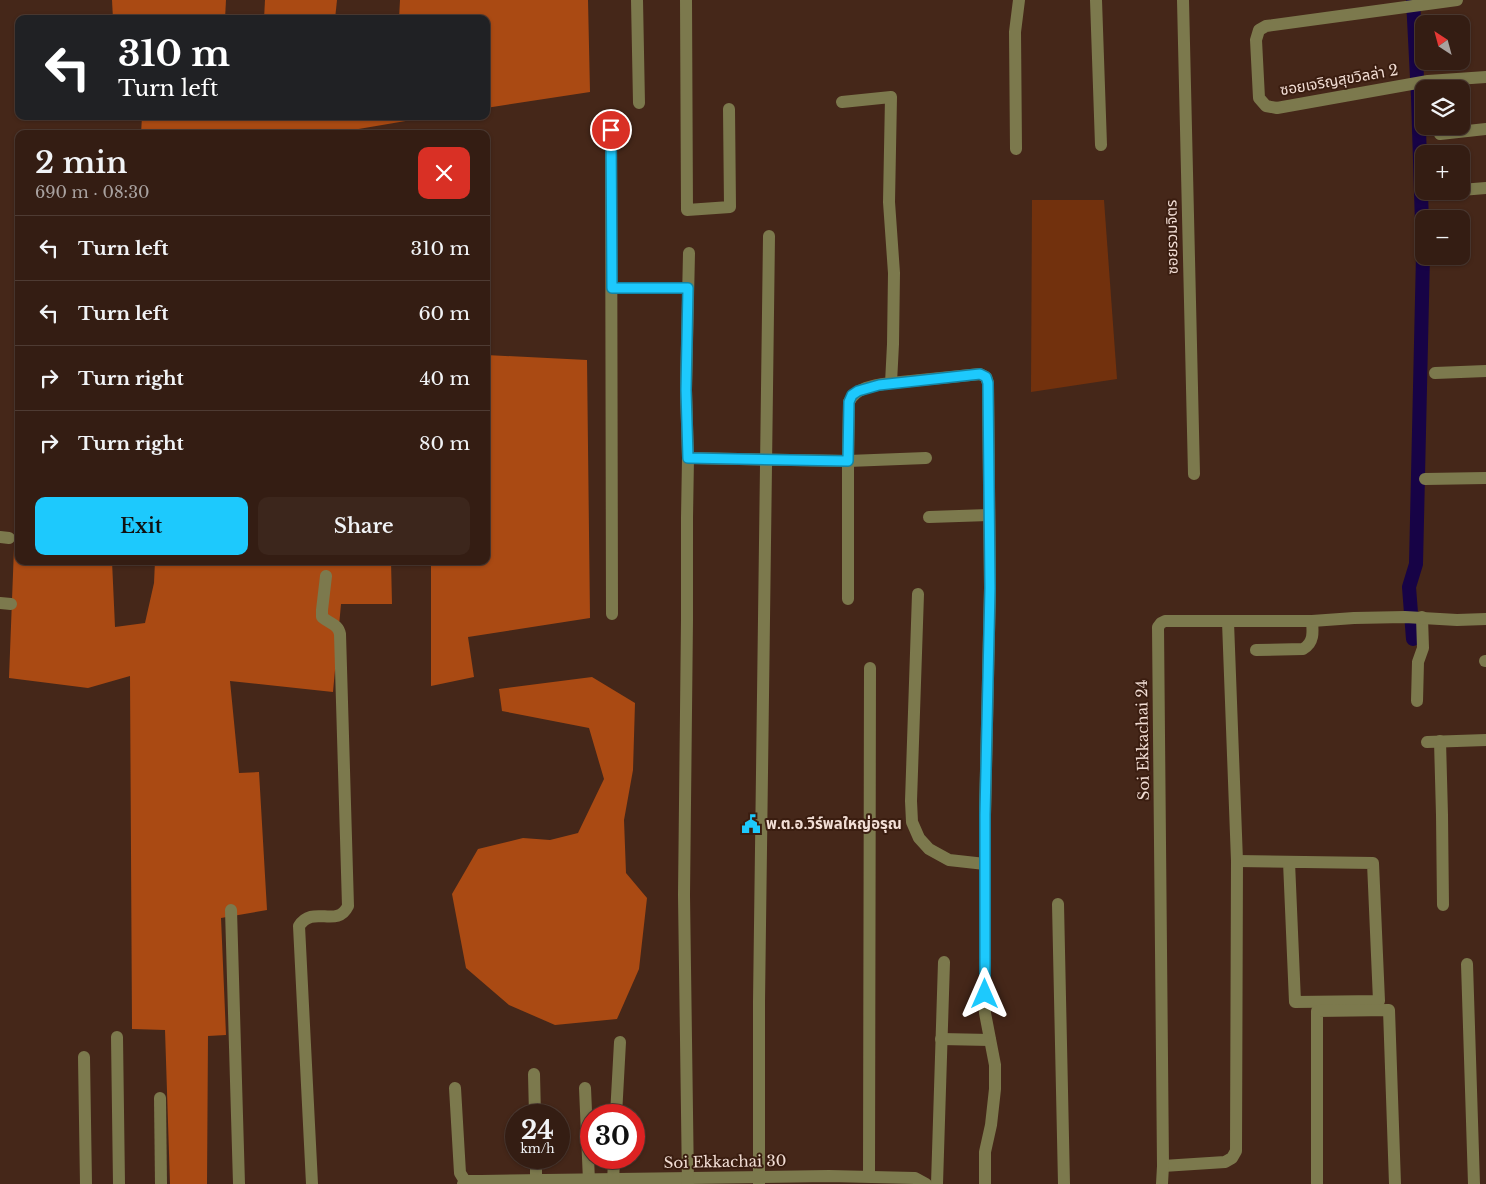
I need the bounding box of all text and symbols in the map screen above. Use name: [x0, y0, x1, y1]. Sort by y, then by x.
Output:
north arrow: [1415, 15, 1470, 70]
map controls: [1415, 15, 1470, 265]
text: 310 m: [118, 32, 230, 75]
icon: left: [35, 35, 100, 100]
street label: ซอยเจริญสุขวิลล่า 2: [1278, 60, 1400, 99]
text: Turn left: [118, 75, 218, 102]
button: layers: [1415, 80, 1470, 135]
pin: [590, 109, 632, 151]
icon: arrive: [597, 116, 625, 144]
text: 2 min: [35, 144, 127, 181]
button: +: [1415, 145, 1470, 200]
button: close: [418, 147, 470, 199]
text: 690 m · 08:30: [35, 182, 149, 202]
street label: ซอยรวมจิตร: [1161, 200, 1182, 274]
button: −: [1415, 210, 1470, 265]
icon: left: [35, 234, 63, 262]
text: Turn left: [78, 237, 169, 260]
text: 310 m: [410, 237, 470, 260]
icon: left: [35, 299, 63, 327]
text: Turn left: [78, 302, 169, 325]
text: 60 m: [418, 302, 470, 325]
icon: right: [35, 364, 63, 392]
text: Turn right: [78, 367, 184, 390]
text: 40 m: [419, 367, 470, 390]
icon: right: [35, 429, 63, 457]
text: Turn right: [78, 432, 184, 455]
text: 80 m: [419, 432, 470, 455]
button: Exit: [35, 497, 248, 555]
button: Share: [258, 497, 470, 555]
street label: Soi Ekkachai 24: [1132, 680, 1153, 801]
public building icon: พ.ต.อ.วีร์พลใหญ่อรุณ: [740, 813, 762, 835]
place label: พ.ต.อ.วีร์พลใหญ่อรุณ: [766, 814, 902, 833]
position arrow: [958, 967, 1010, 1019]
speed limit sign: 30: [580, 1104, 645, 1169]
text: 24: [521, 1115, 554, 1146]
text: km/h: [520, 1141, 555, 1156]
street label: Soi Ekkachai 30: [664, 1151, 786, 1172]

